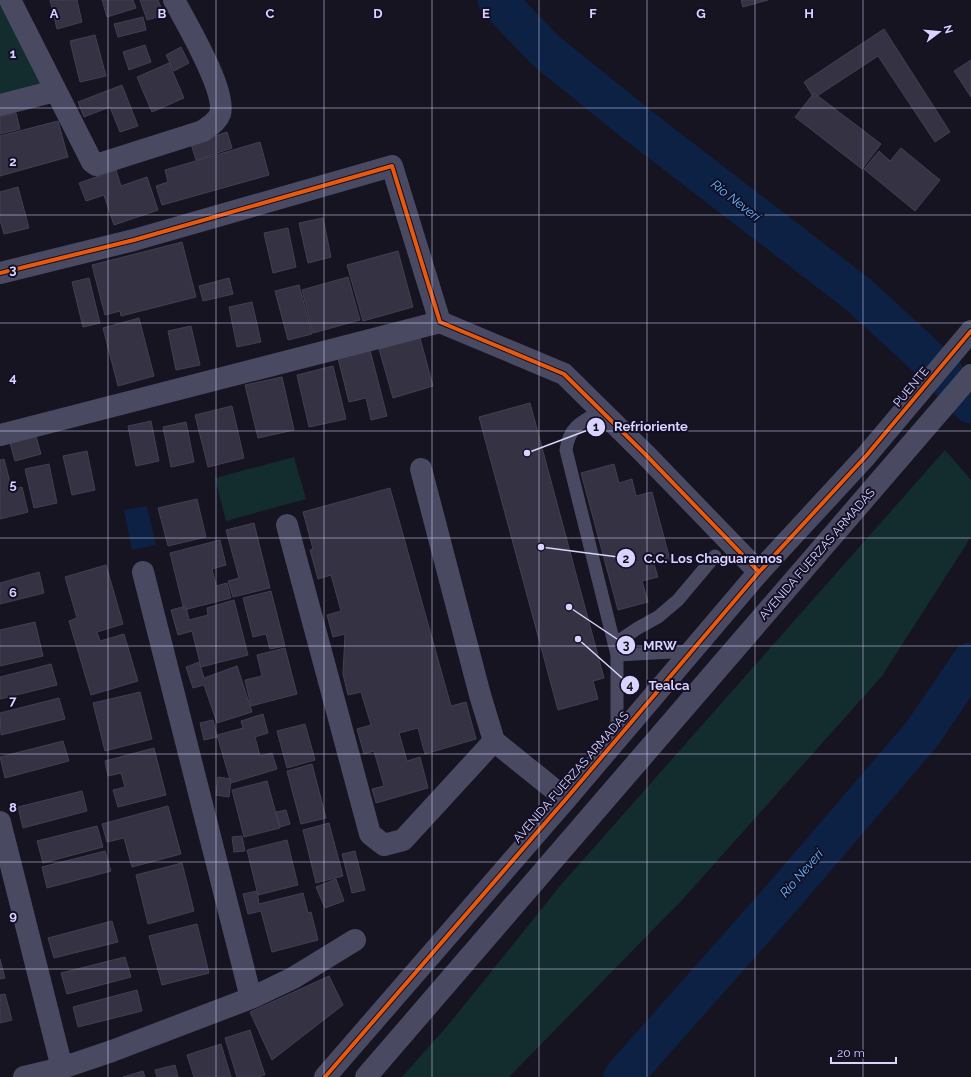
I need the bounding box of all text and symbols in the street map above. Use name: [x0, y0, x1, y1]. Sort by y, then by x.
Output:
text: A: [50, 6, 59, 21]
text: B: [158, 6, 167, 21]
text: C: [266, 6, 275, 21]
text: D: [373, 6, 383, 21]
text: E: [482, 6, 490, 21]
text: F: [589, 6, 597, 21]
text: G: [696, 6, 706, 21]
text: H: [804, 6, 814, 21]
north arrow: [919, 12, 959, 52]
text: N: [941, 24, 956, 35]
text: 1: [10, 46, 17, 61]
text: 2: [9, 154, 17, 169]
water label: Río Neverí: [708, 177, 764, 225]
text: 3: [9, 262, 17, 277]
street label: PUENTE: [890, 364, 932, 410]
text: 4: [9, 370, 17, 385]
callout: Refrioriente: [586, 414, 696, 439]
text: Refrioriente: [614, 419, 688, 434]
text: 1: [593, 420, 599, 434]
text: 5: [9, 477, 17, 492]
street label: AVENIDA FUERZAS ARMADAS: [756, 486, 878, 622]
callout: C.C. Los Chaguaramos: [616, 546, 790, 571]
text: C.C. Los Chaguaramos: [644, 551, 783, 566]
text: 2: [623, 552, 630, 566]
text: 6: [9, 585, 17, 600]
callout: MRW: [616, 633, 685, 658]
text: 3: [623, 638, 630, 652]
text: MRW: [643, 638, 677, 653]
callout: Tealca: [620, 672, 697, 697]
text: 4: [627, 678, 634, 692]
text: Tealca: [649, 678, 690, 693]
text: 7: [9, 693, 17, 708]
street label: AVENIDA FUERZAS ARMADAS: [510, 709, 632, 845]
text: 8: [9, 800, 17, 815]
water label: Río Neverí: [777, 845, 827, 900]
text: 9: [9, 908, 17, 923]
scale bar: [831, 1039, 896, 1065]
text: 20 m: [837, 1046, 865, 1060]

